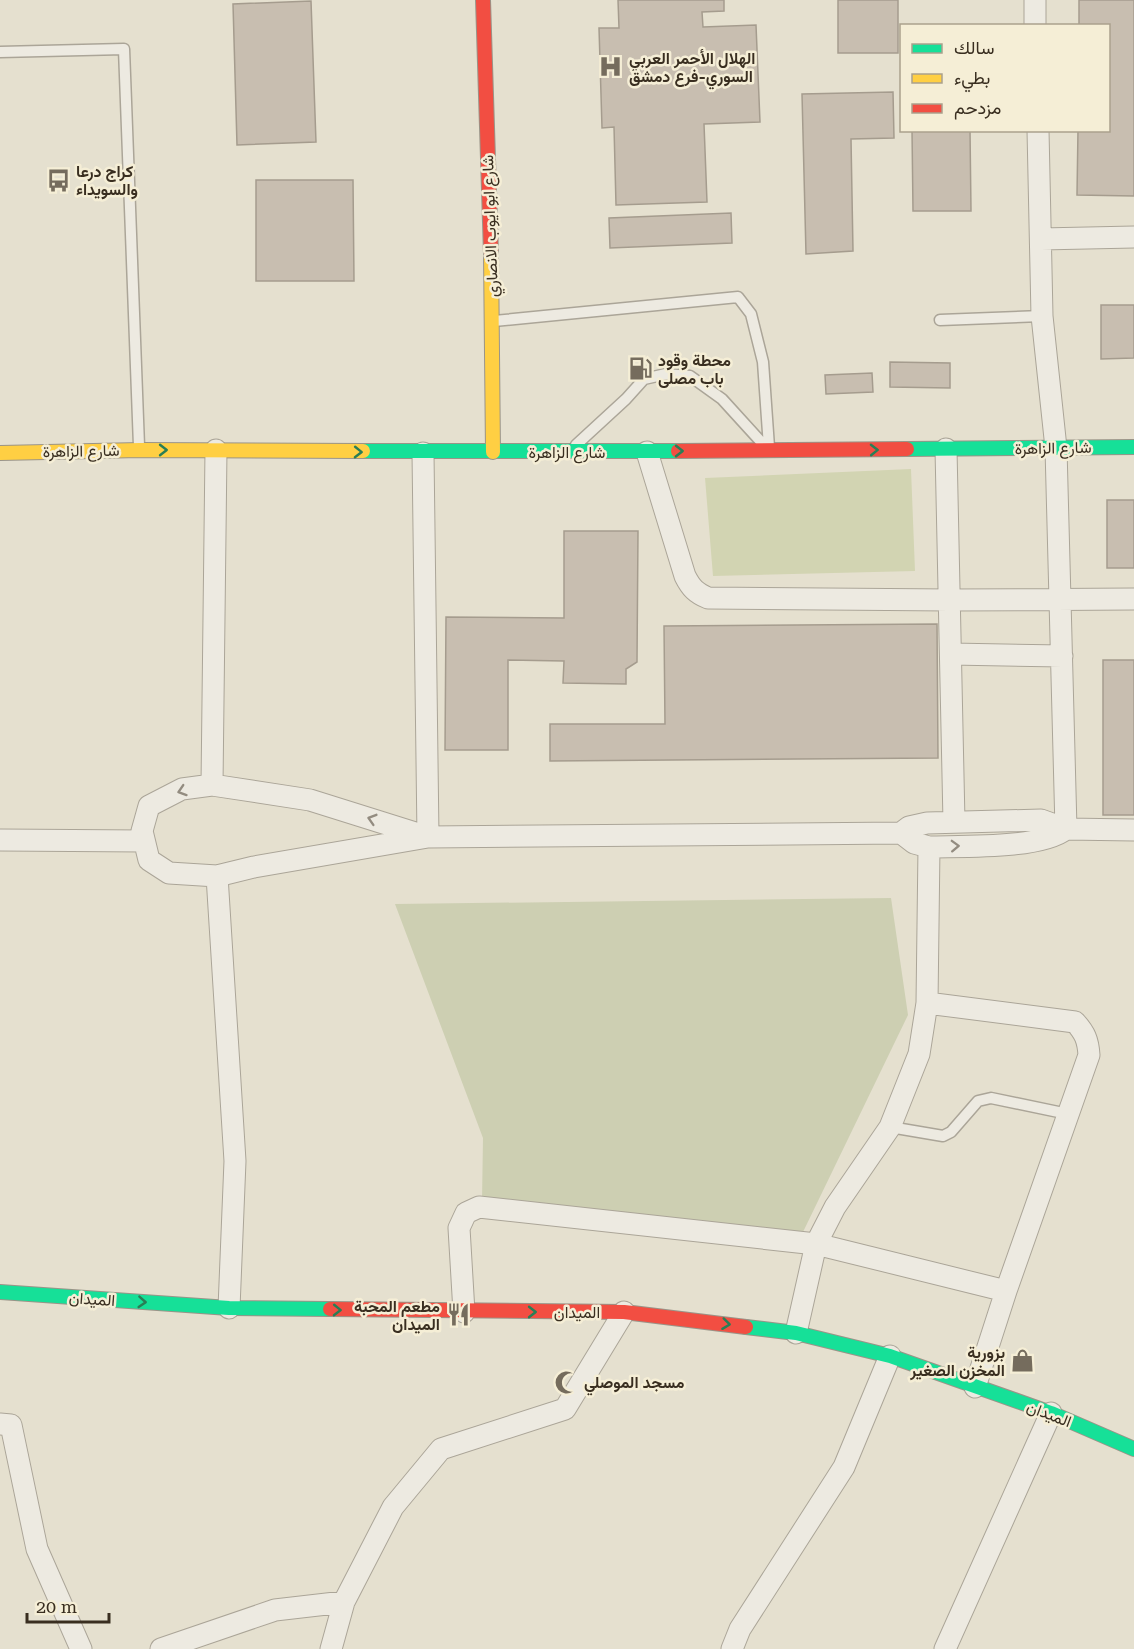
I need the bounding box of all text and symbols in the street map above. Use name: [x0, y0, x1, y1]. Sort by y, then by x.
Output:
legend: [900, 24, 1110, 132]
text: سالك: [954, 37, 994, 58]
place label: الهلال الأحمر العربي السوري-فرع دمشق: [629, 49, 755, 90]
hospital icon: الهلال الأحمر العربي السوري-فرع دمشق: [598, 54, 624, 80]
text: بطيء: [954, 67, 990, 93]
text: مزدحم: [954, 97, 1001, 120]
street label: شارع ابو ايوب الانصاري: [478, 154, 506, 298]
place label: كراج درعا والسويداء: [76, 162, 138, 200]
bus stop icon: كراج درعا والسويداء: [45, 167, 71, 193]
place label: محطة وقود باب مصلى: [658, 351, 731, 388]
fuel station icon: محطة وقود باب مصلى: [627, 356, 653, 382]
street label: شارع الزاهرة: [1014, 438, 1092, 460]
street label: شارع الزاهرة: [42, 441, 120, 463]
street label: شارع الزاهرة: [529, 443, 605, 464]
one-way arrow: [159, 444, 168, 456]
one-way arrow: [870, 444, 879, 456]
one-way arrow: [354, 445, 363, 458]
one-way arrow: [675, 445, 684, 458]
one-way arrow: [177, 784, 188, 796]
one-way arrow: [367, 814, 378, 826]
one-way arrow: [950, 839, 959, 852]
street label: الميدان: [68, 1288, 116, 1310]
one-way arrow: [138, 1295, 147, 1308]
place label: مطعم المحبة الميدان: [354, 1297, 440, 1334]
restaurant icon: مطعم المحبة الميدان: [445, 1302, 471, 1328]
street label: الميدان: [554, 1303, 600, 1322]
one-way arrow: [332, 1304, 341, 1316]
one-way arrow: [527, 1306, 536, 1318]
one-way arrow: [722, 1318, 731, 1330]
place label: بزورية المخزن الصغير: [909, 1343, 1005, 1381]
shop icon: بزورية المخزن الصغير: [1010, 1348, 1036, 1374]
mosque icon: مسجد الموصلي: [553, 1369, 579, 1395]
place label: مسجد الموصلي: [584, 1373, 685, 1396]
street label: الميدان: [1024, 1397, 1074, 1431]
scale bar: [27, 1586, 110, 1624]
text: 20 m: [36, 1596, 77, 1617]

